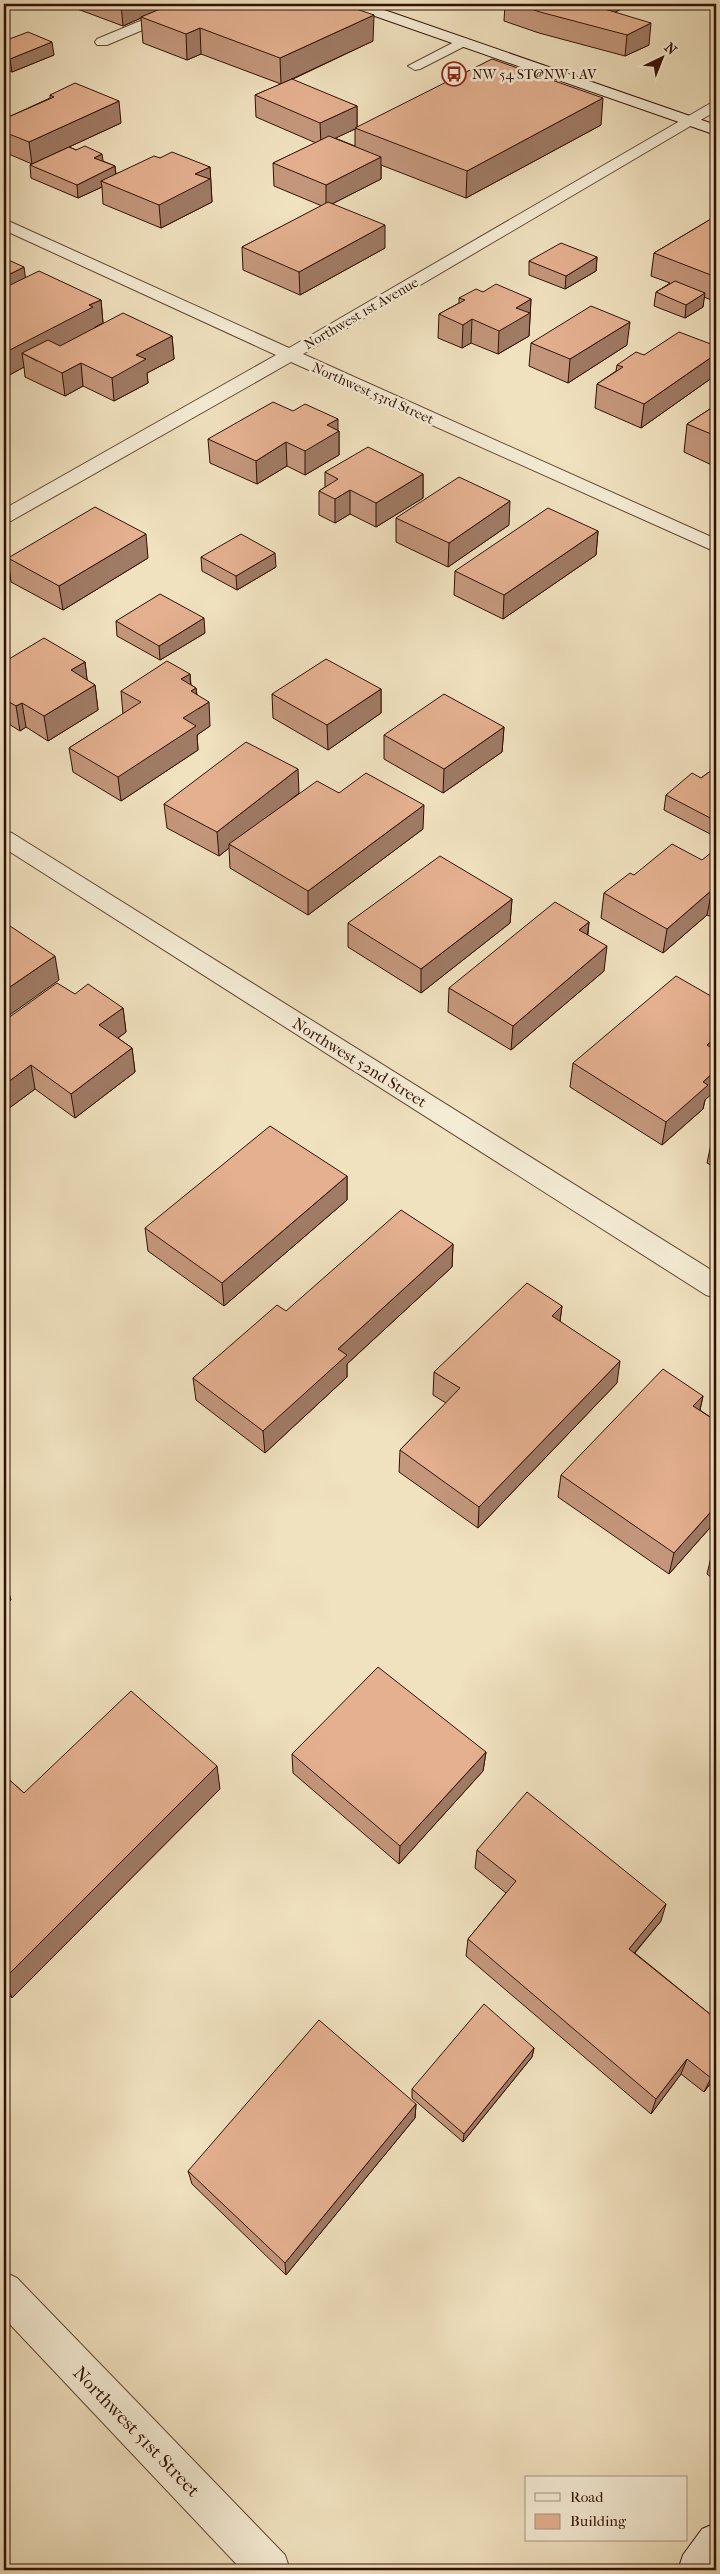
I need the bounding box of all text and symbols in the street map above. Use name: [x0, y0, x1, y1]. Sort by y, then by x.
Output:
north arrow: [638, 32, 688, 82]
text: N: [661, 39, 680, 59]
bus stop icon: NW 54 ST@NW 1 AV: [441, 61, 467, 87]
place label: NW 54 ST@NW 1 AV: [472, 66, 597, 83]
street label: Northwest 1st Avenue: [301, 274, 422, 353]
street label: Northwest 53rd Street: [309, 359, 436, 428]
street label: Northwest 52nd Street: [289, 1013, 430, 1112]
street label: Northwest 51st Street: [68, 2362, 204, 2502]
legend: [525, 2476, 688, 2542]
text: Road: [570, 2488, 604, 2506]
text: Building: [570, 2512, 627, 2530]

